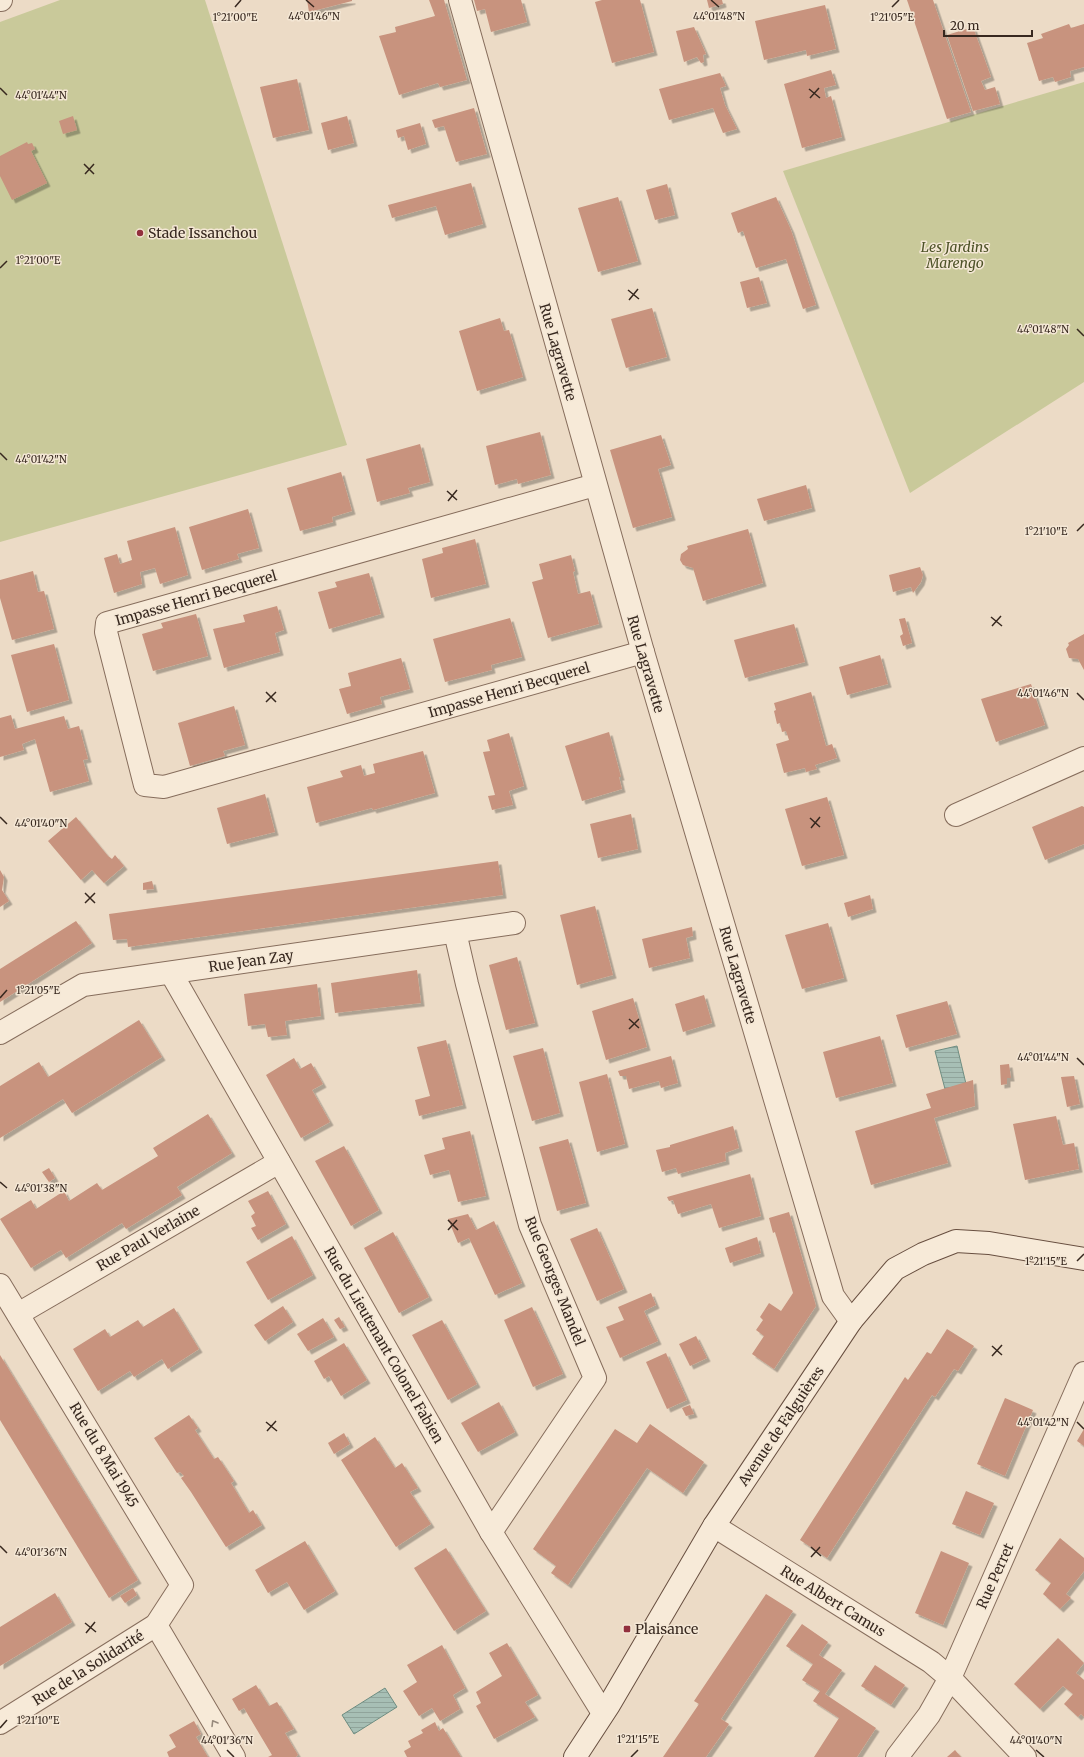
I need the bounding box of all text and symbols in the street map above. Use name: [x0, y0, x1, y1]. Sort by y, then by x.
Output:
text: 44°01'46"N: [288, 10, 340, 23]
text: 44°01'48"N: [693, 10, 745, 23]
text: 1°21'00"E: [213, 11, 258, 24]
text: 1°21'05"E: [870, 11, 914, 24]
scale bar: [944, 12, 1032, 38]
text: 20 m: [950, 18, 979, 33]
text: 44°01'44"N: [15, 89, 67, 102]
place label: Stade Issanchou: [148, 224, 258, 242]
marker: Stade Issanchou: [135, 228, 145, 238]
park label: Les Jardins Marengo: [921, 238, 989, 272]
text: 1°21'00"E: [16, 254, 61, 267]
street label: Rue Lagravette: [535, 301, 581, 403]
text: 44°01'48"N: [1017, 323, 1069, 336]
text: 44°01'42"N: [15, 453, 67, 466]
text: 1°21'10"E: [1025, 525, 1068, 538]
street label: Impasse Henri Becquerel: [113, 566, 279, 630]
street label: Rue Lagravette: [623, 613, 669, 715]
street label: Impasse Henri Becquerel: [426, 658, 592, 722]
text: 44°01'46"N: [1017, 687, 1069, 700]
text: 44°01'40"N: [15, 817, 67, 830]
street label: Rue Lagravette: [715, 924, 761, 1026]
street label: Rue Jean Zay: [207, 946, 296, 976]
text: 1°21'05"E: [16, 984, 60, 997]
text: 44°01'44"N: [1017, 1051, 1069, 1064]
text: 44°01'38"N: [15, 1182, 67, 1195]
street label: Rue Paul Verlaine: [93, 1201, 203, 1275]
street label: Rue Georges Mandel: [521, 1214, 589, 1349]
street label: Rue du Lieutenant Colonel Fabien: [320, 1243, 448, 1447]
text: 1°21'15"E: [1025, 1255, 1068, 1268]
street label: Avenue de Falguières: [734, 1363, 828, 1490]
street label: Rue du 8 Mai 1945: [65, 1399, 143, 1511]
text: 44°01'42"N: [1017, 1416, 1069, 1429]
street label: Rue Perret: [973, 1540, 1018, 1612]
text: 44°01'36"N: [15, 1546, 67, 1559]
street label: Rue Albert Camus: [777, 1562, 889, 1641]
place label: Plaisance: [635, 1620, 698, 1638]
marker: Plaisance: [622, 1624, 632, 1634]
street label: Rue de la Solidarité: [29, 1626, 147, 1710]
text: 1°21'10"E: [17, 1714, 60, 1727]
one-way arrow: [211, 1720, 218, 1727]
text: 1°21'15"E: [617, 1733, 660, 1746]
text: 44°01'36"N: [201, 1734, 253, 1747]
text: 44°01'40"N: [1010, 1734, 1062, 1747]

